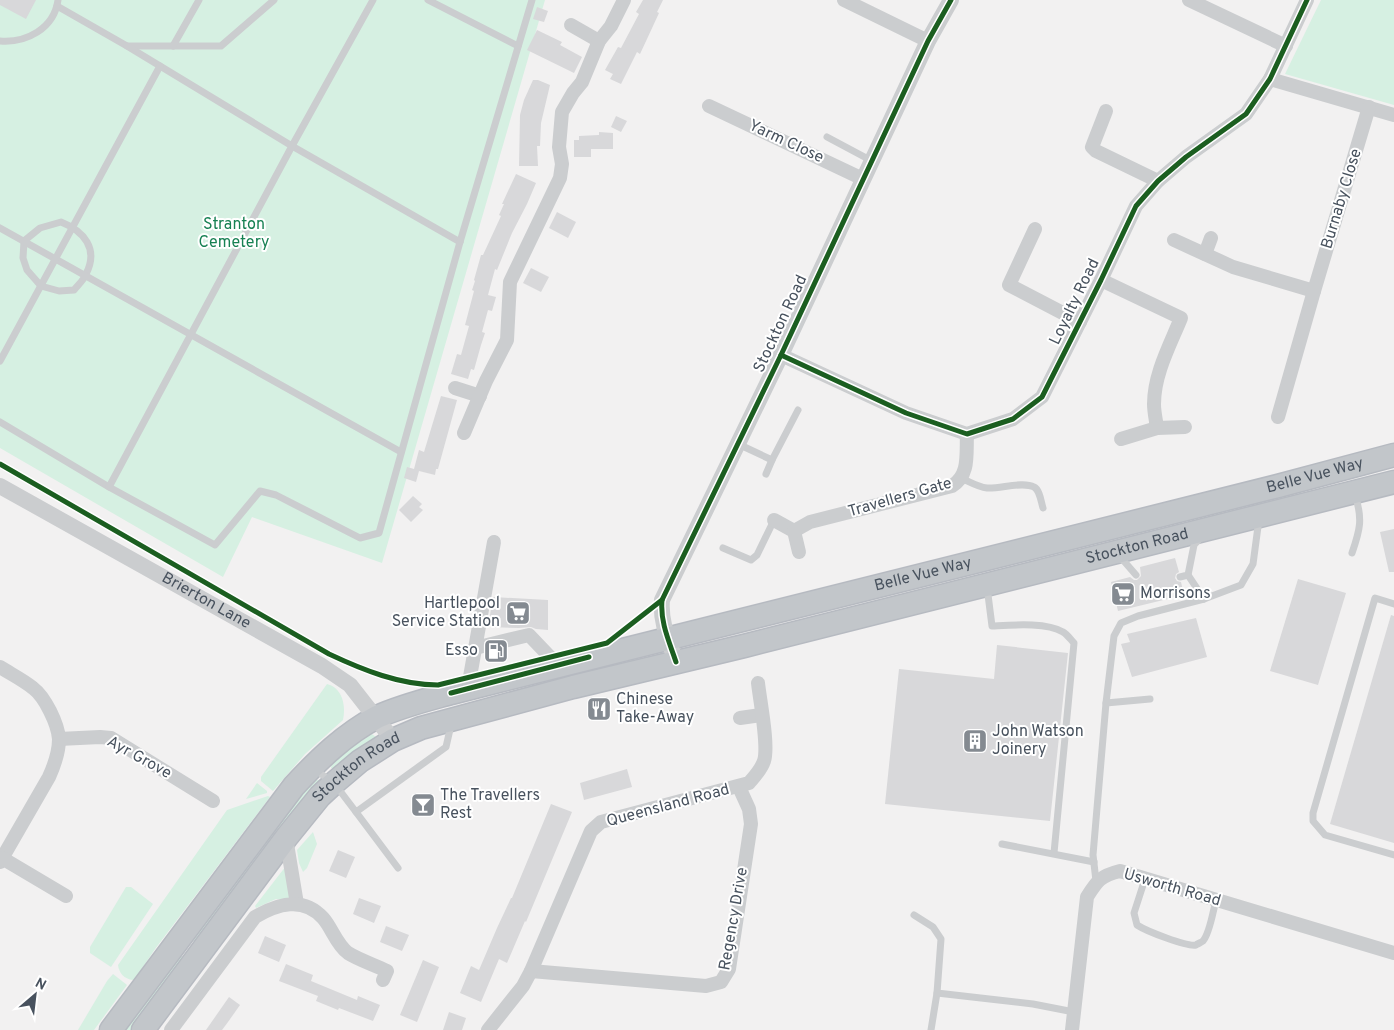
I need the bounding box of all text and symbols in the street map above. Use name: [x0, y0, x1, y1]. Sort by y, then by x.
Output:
street label: Yarm Close: [745, 116, 827, 168]
street label: Burnaby Close: [1317, 147, 1367, 251]
park label: Stranton Cemetery: [199, 215, 269, 253]
street label: Loyalty Road: [1046, 256, 1104, 348]
street label: Stockton Road: [750, 272, 812, 376]
street label: Belle Vue Way: [1264, 454, 1366, 499]
street label: Travellers Gate: [846, 474, 954, 522]
street label: Stockton Road: [1084, 524, 1191, 569]
street label: Belle Vue Way: [872, 553, 974, 597]
street label: Brierton Lane: [158, 568, 254, 634]
supermarket icon: Morrisons: [1110, 581, 1136, 607]
place label: Morrisons: [1140, 584, 1211, 604]
place label: Hartlepool Service Station: [392, 594, 500, 632]
supermarket icon: Hartlepool Service Station: [505, 600, 531, 626]
fuel station icon: Esso: [483, 638, 509, 664]
place label: Esso: [445, 641, 478, 661]
place label: Chinese Take-Away: [616, 690, 694, 728]
restaurant icon: Chinese Take-Away: [586, 696, 612, 722]
place label: John Watson Joinery: [992, 722, 1084, 760]
street label: Stockton Road: [308, 728, 403, 807]
building icon: John Watson Joinery: [962, 728, 988, 754]
street label: Ayr Grove: [103, 732, 175, 784]
street label: Queensland Road: [604, 780, 732, 832]
place label: The Travellers Rest: [440, 786, 540, 824]
bar icon: The Travellers Rest: [410, 792, 436, 818]
street label: Usworth Road: [1121, 865, 1223, 911]
street label: Regency Drive: [715, 866, 753, 972]
north arrow: [10, 970, 60, 1020]
text: N: [32, 975, 49, 995]

